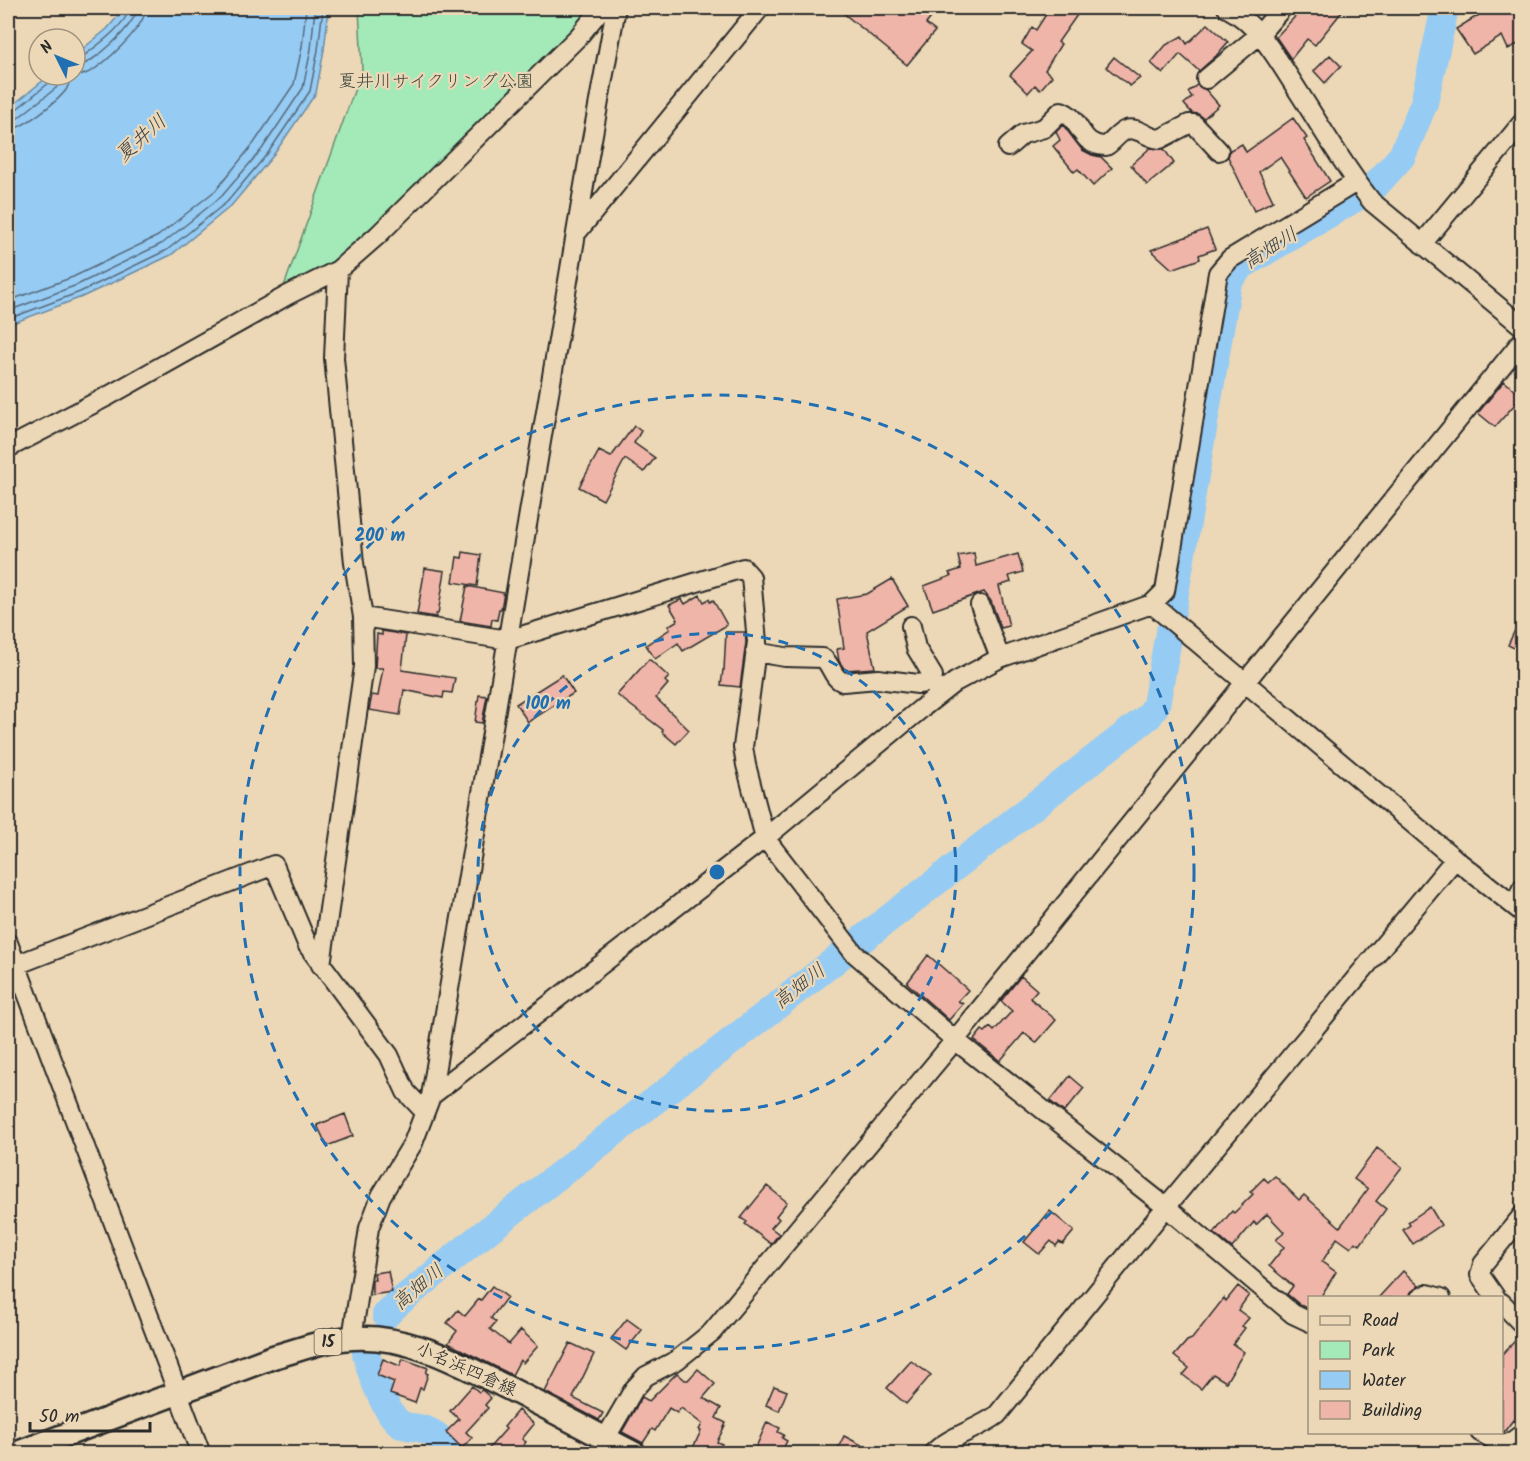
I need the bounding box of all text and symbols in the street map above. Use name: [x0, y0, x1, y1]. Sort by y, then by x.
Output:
north arrow: [27, 27, 87, 87]
text: N: [35, 36, 60, 60]
park label: 夏井川サイクリング公園: [338, 68, 534, 97]
water label: 夏井川: [109, 107, 175, 171]
water label: 高畑川: [1237, 220, 1305, 278]
text: 200 m: [355, 522, 406, 551]
text: 100 m: [525, 690, 571, 719]
centre of rings: [707, 862, 727, 882]
water label: 高畑川: [767, 956, 833, 1018]
water label: 高畑川: [386, 1256, 452, 1320]
legend: [1308, 1296, 1503, 1434]
text: Road: [1362, 1307, 1399, 1336]
road number: 15: [314, 1329, 342, 1355]
street label: 小名浜四倉線: [411, 1335, 521, 1405]
text: Park: [1362, 1337, 1395, 1366]
text: Water: [1362, 1367, 1407, 1396]
scale bar: [30, 1395, 150, 1433]
text: Building: [1362, 1397, 1422, 1426]
text: 50 m: [39, 1403, 79, 1432]

